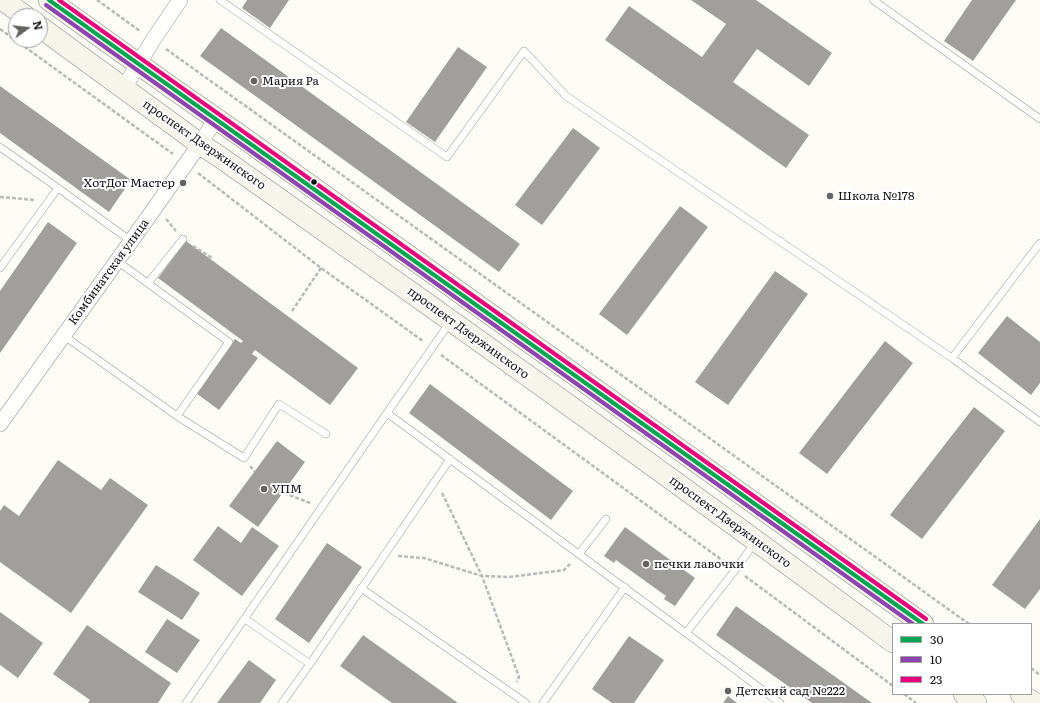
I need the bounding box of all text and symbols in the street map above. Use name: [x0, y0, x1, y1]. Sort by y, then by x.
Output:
north arrow: [8, 8, 48, 48]
text: N: [30, 19, 48, 32]
place label: Мария Ра: [262, 74, 319, 88]
marker: Мария Ра: [249, 76, 259, 86]
street label: проспект Дзержинского: [140, 97, 268, 193]
place label: ХотДог Мастер: [84, 176, 175, 190]
unlabelled marker: [309, 177, 319, 187]
marker: ХотДог Мастер: [178, 178, 188, 188]
place label: Школа №178: [838, 189, 914, 203]
marker: Школа №178: [825, 191, 835, 201]
street label: Комбинатская улица: [66, 216, 152, 328]
street label: проспект Дзержинского: [404, 284, 532, 382]
street label: проспект Дзержинского: [666, 473, 794, 571]
place label: УПМ: [272, 482, 302, 496]
marker: УПМ: [259, 484, 269, 494]
place label: печки лавочки: [654, 557, 744, 571]
marker: печки лавочки: [641, 559, 651, 569]
legend: [892, 623, 1032, 695]
text: 30: [930, 630, 943, 648]
text: 10: [930, 650, 942, 668]
text: 23: [930, 670, 943, 688]
place label: Детский сад №222: [736, 684, 845, 698]
marker: Детский сад №222: [723, 686, 733, 696]

